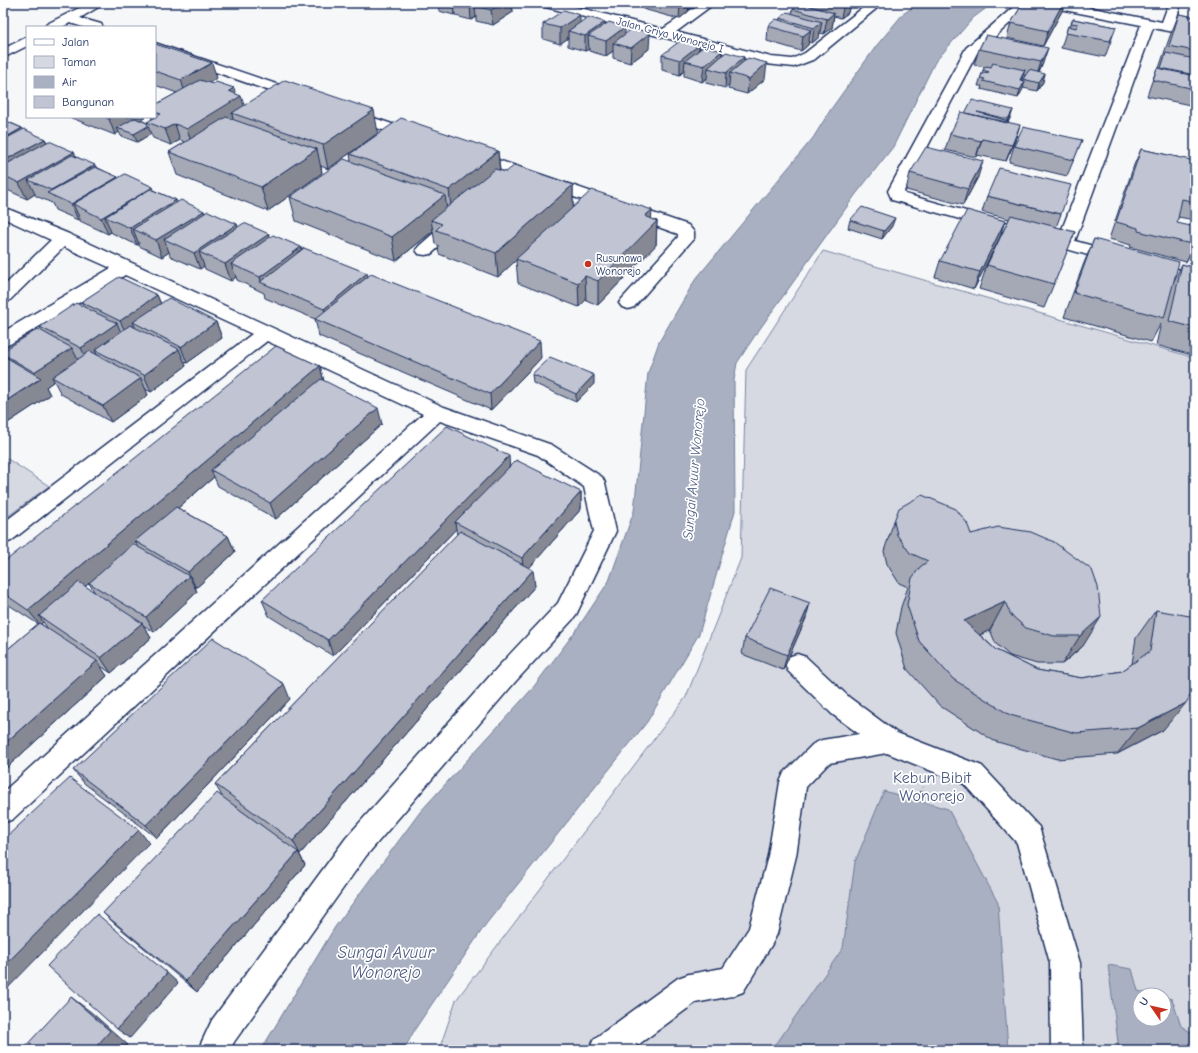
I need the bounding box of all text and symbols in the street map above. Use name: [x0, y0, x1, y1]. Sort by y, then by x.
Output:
street label: Jalan Griya Wonorejo I: [615, 14, 725, 56]
legend: [26, 26, 156, 118]
text: Jalan: [62, 35, 89, 49]
text: Taman: [62, 55, 96, 69]
text: Air: [62, 75, 77, 89]
text: Bangunan: [62, 95, 114, 109]
place label: Rusunawa Wonorejo: [596, 252, 642, 278]
marker: Rusunawa Wonorejo: [583, 259, 593, 269]
water label: Sungai Avuur Wonorejo: [679, 398, 709, 540]
park label: Kebun Bibit Wonorejo: [893, 769, 972, 805]
water label: Sungai Avuur Wonorejo: [338, 943, 435, 982]
north arrow: [1132, 987, 1172, 1027]
text: U: [1137, 995, 1152, 1008]

